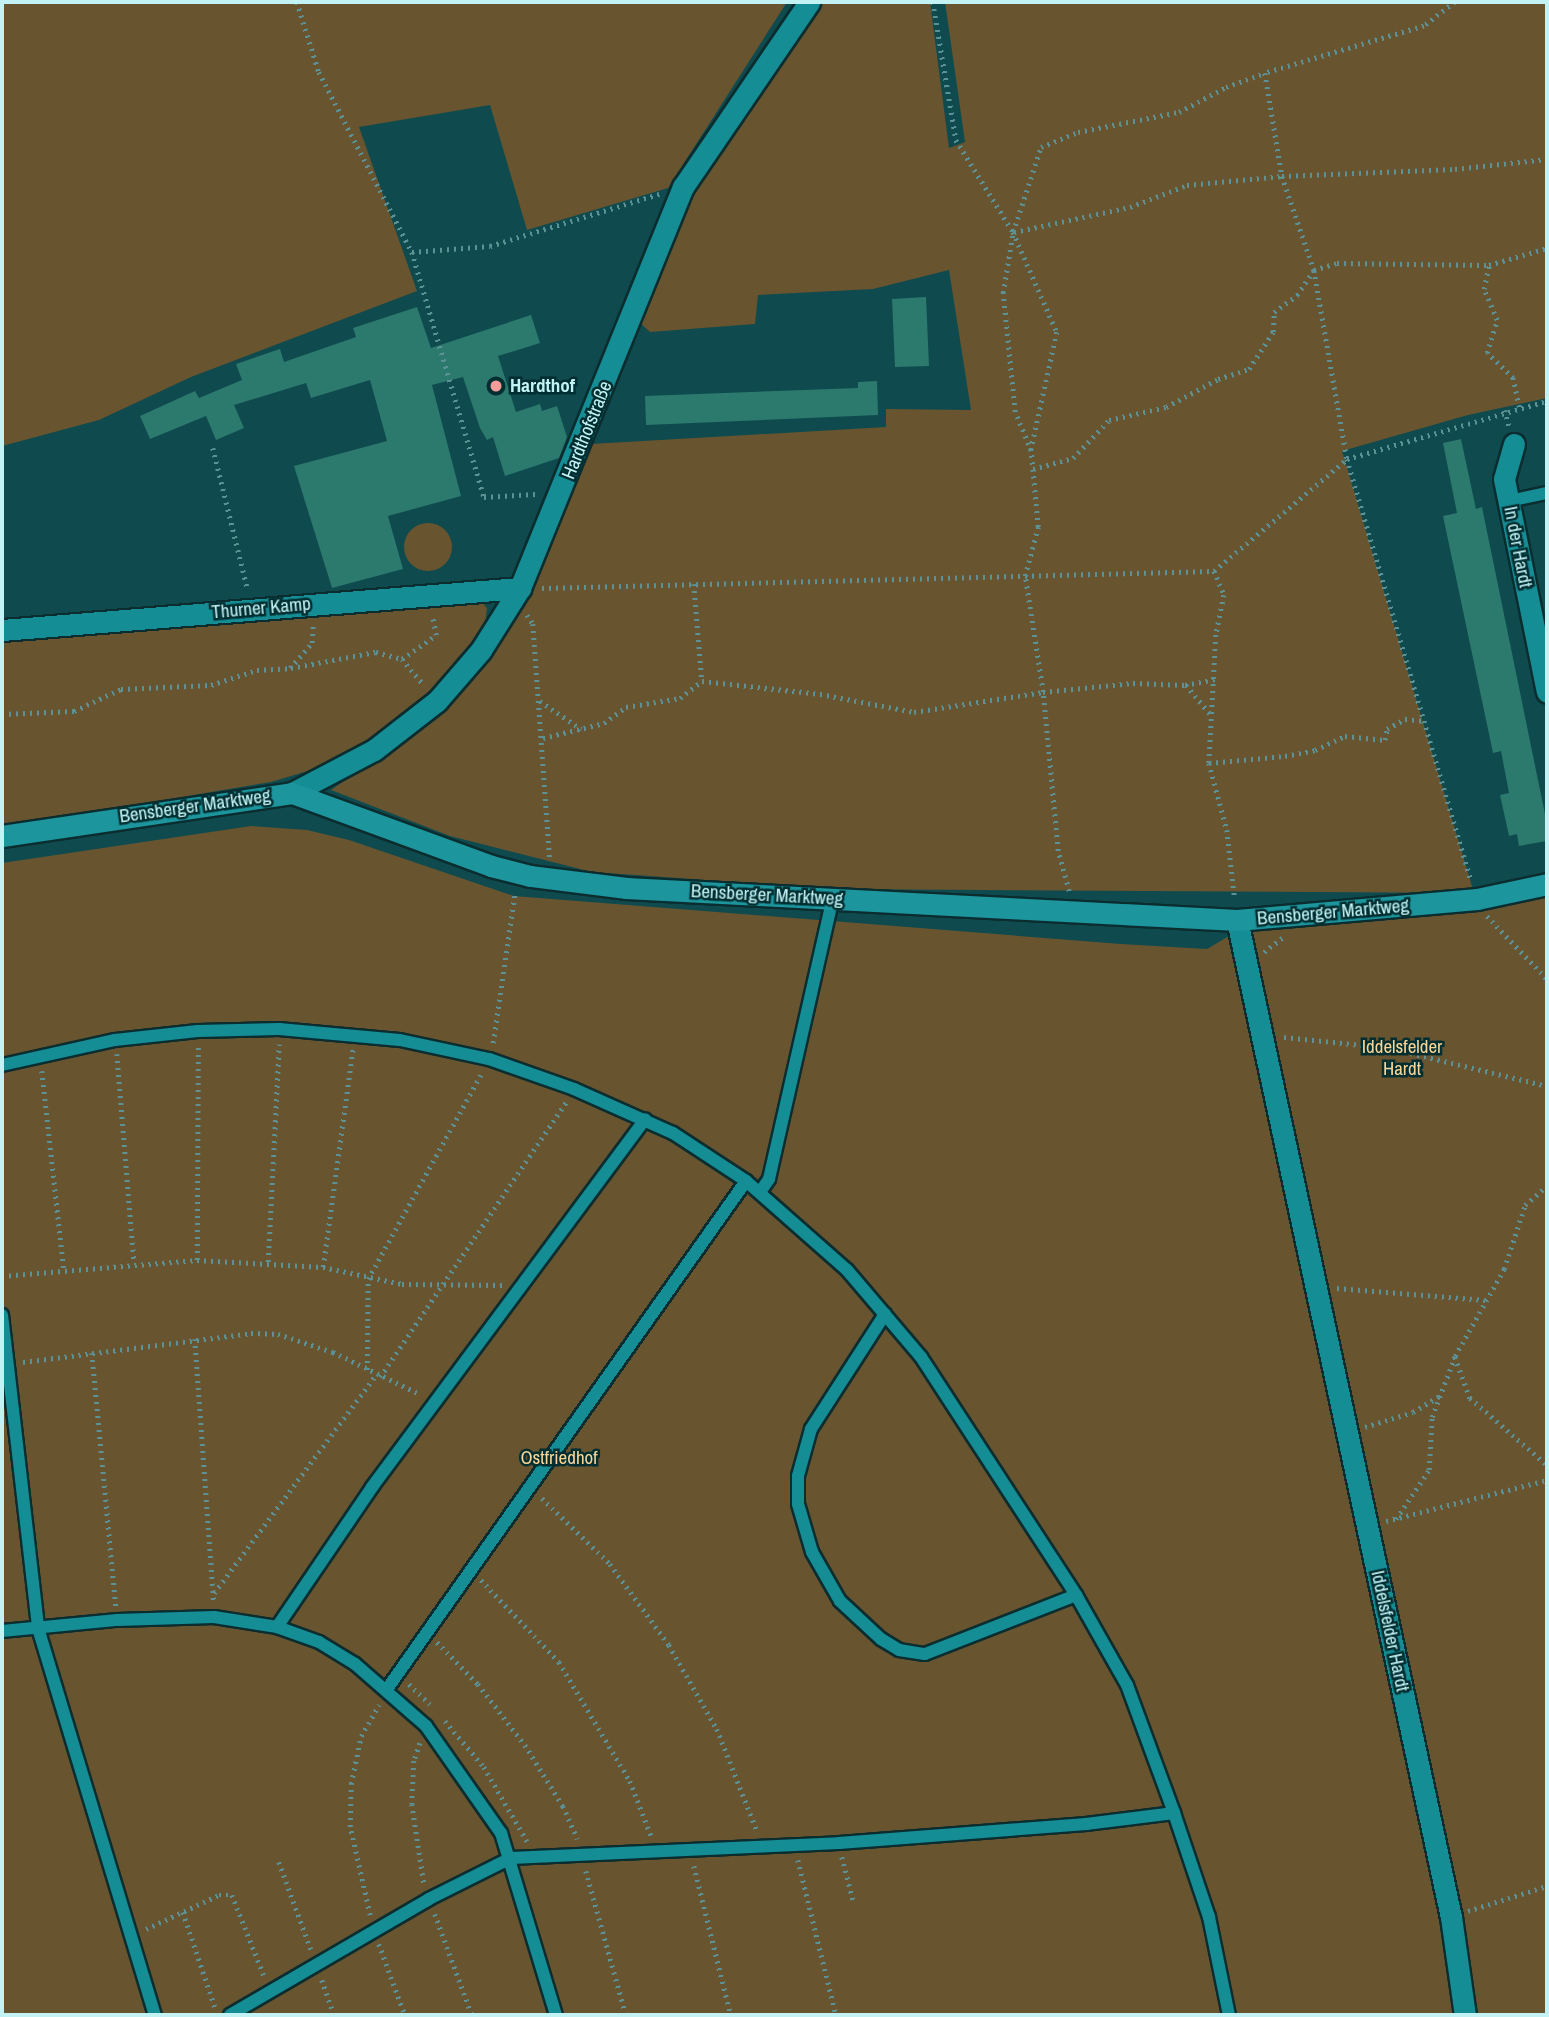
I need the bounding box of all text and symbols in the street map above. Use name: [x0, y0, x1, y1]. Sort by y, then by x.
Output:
place label: Hardthof: [510, 375, 575, 397]
marker: Hardthof: [488, 378, 504, 394]
street label: Hardthofstraße: [557, 378, 617, 482]
street label: In der Hardt: [1499, 504, 1537, 590]
street label: Thurner Kamp: [210, 592, 312, 624]
street label: Bensberger Marktweg: [118, 784, 272, 828]
street label: Bensberger Marktweg: [690, 880, 844, 910]
street label: Bensberger Marktweg: [1256, 894, 1410, 930]
park label: Iddelsfelder Hardt: [1362, 1036, 1442, 1080]
park label: Ostfriedhof: [520, 1447, 598, 1469]
street label: Iddelsfelder Hardt: [1366, 1568, 1414, 1694]

